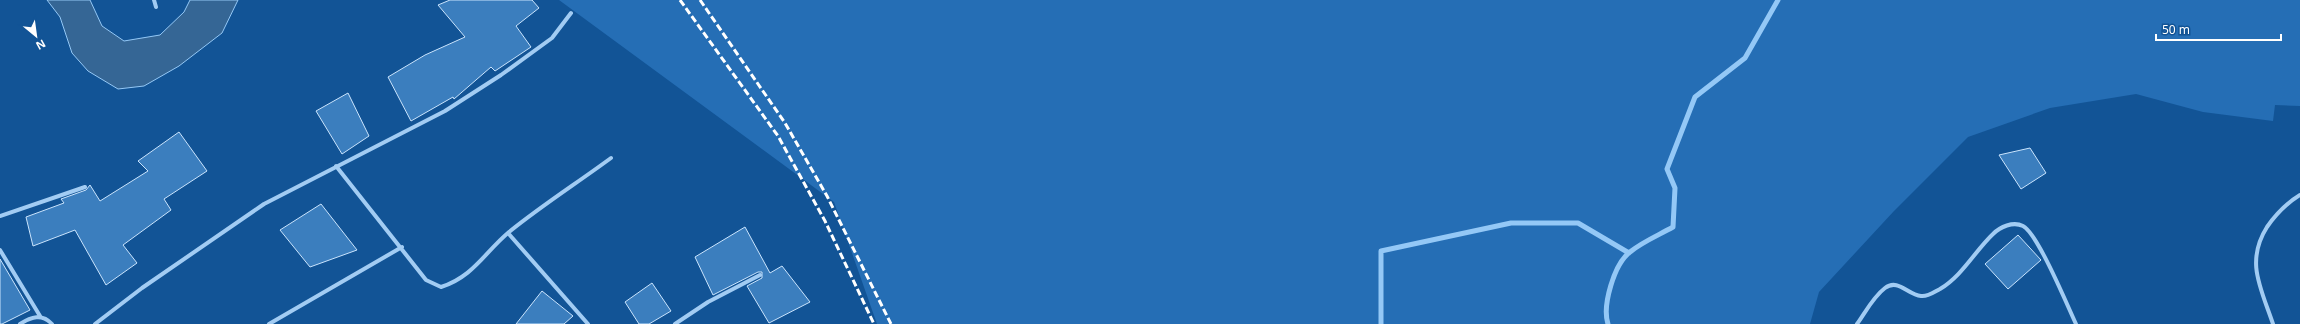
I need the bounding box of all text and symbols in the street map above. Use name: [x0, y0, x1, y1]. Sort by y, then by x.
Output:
north arrow: [16, 16, 56, 56]
scale bar: [2156, 16, 2281, 42]
text: 50 m: [2162, 21, 2190, 38]
text: N: [34, 36, 49, 54]

